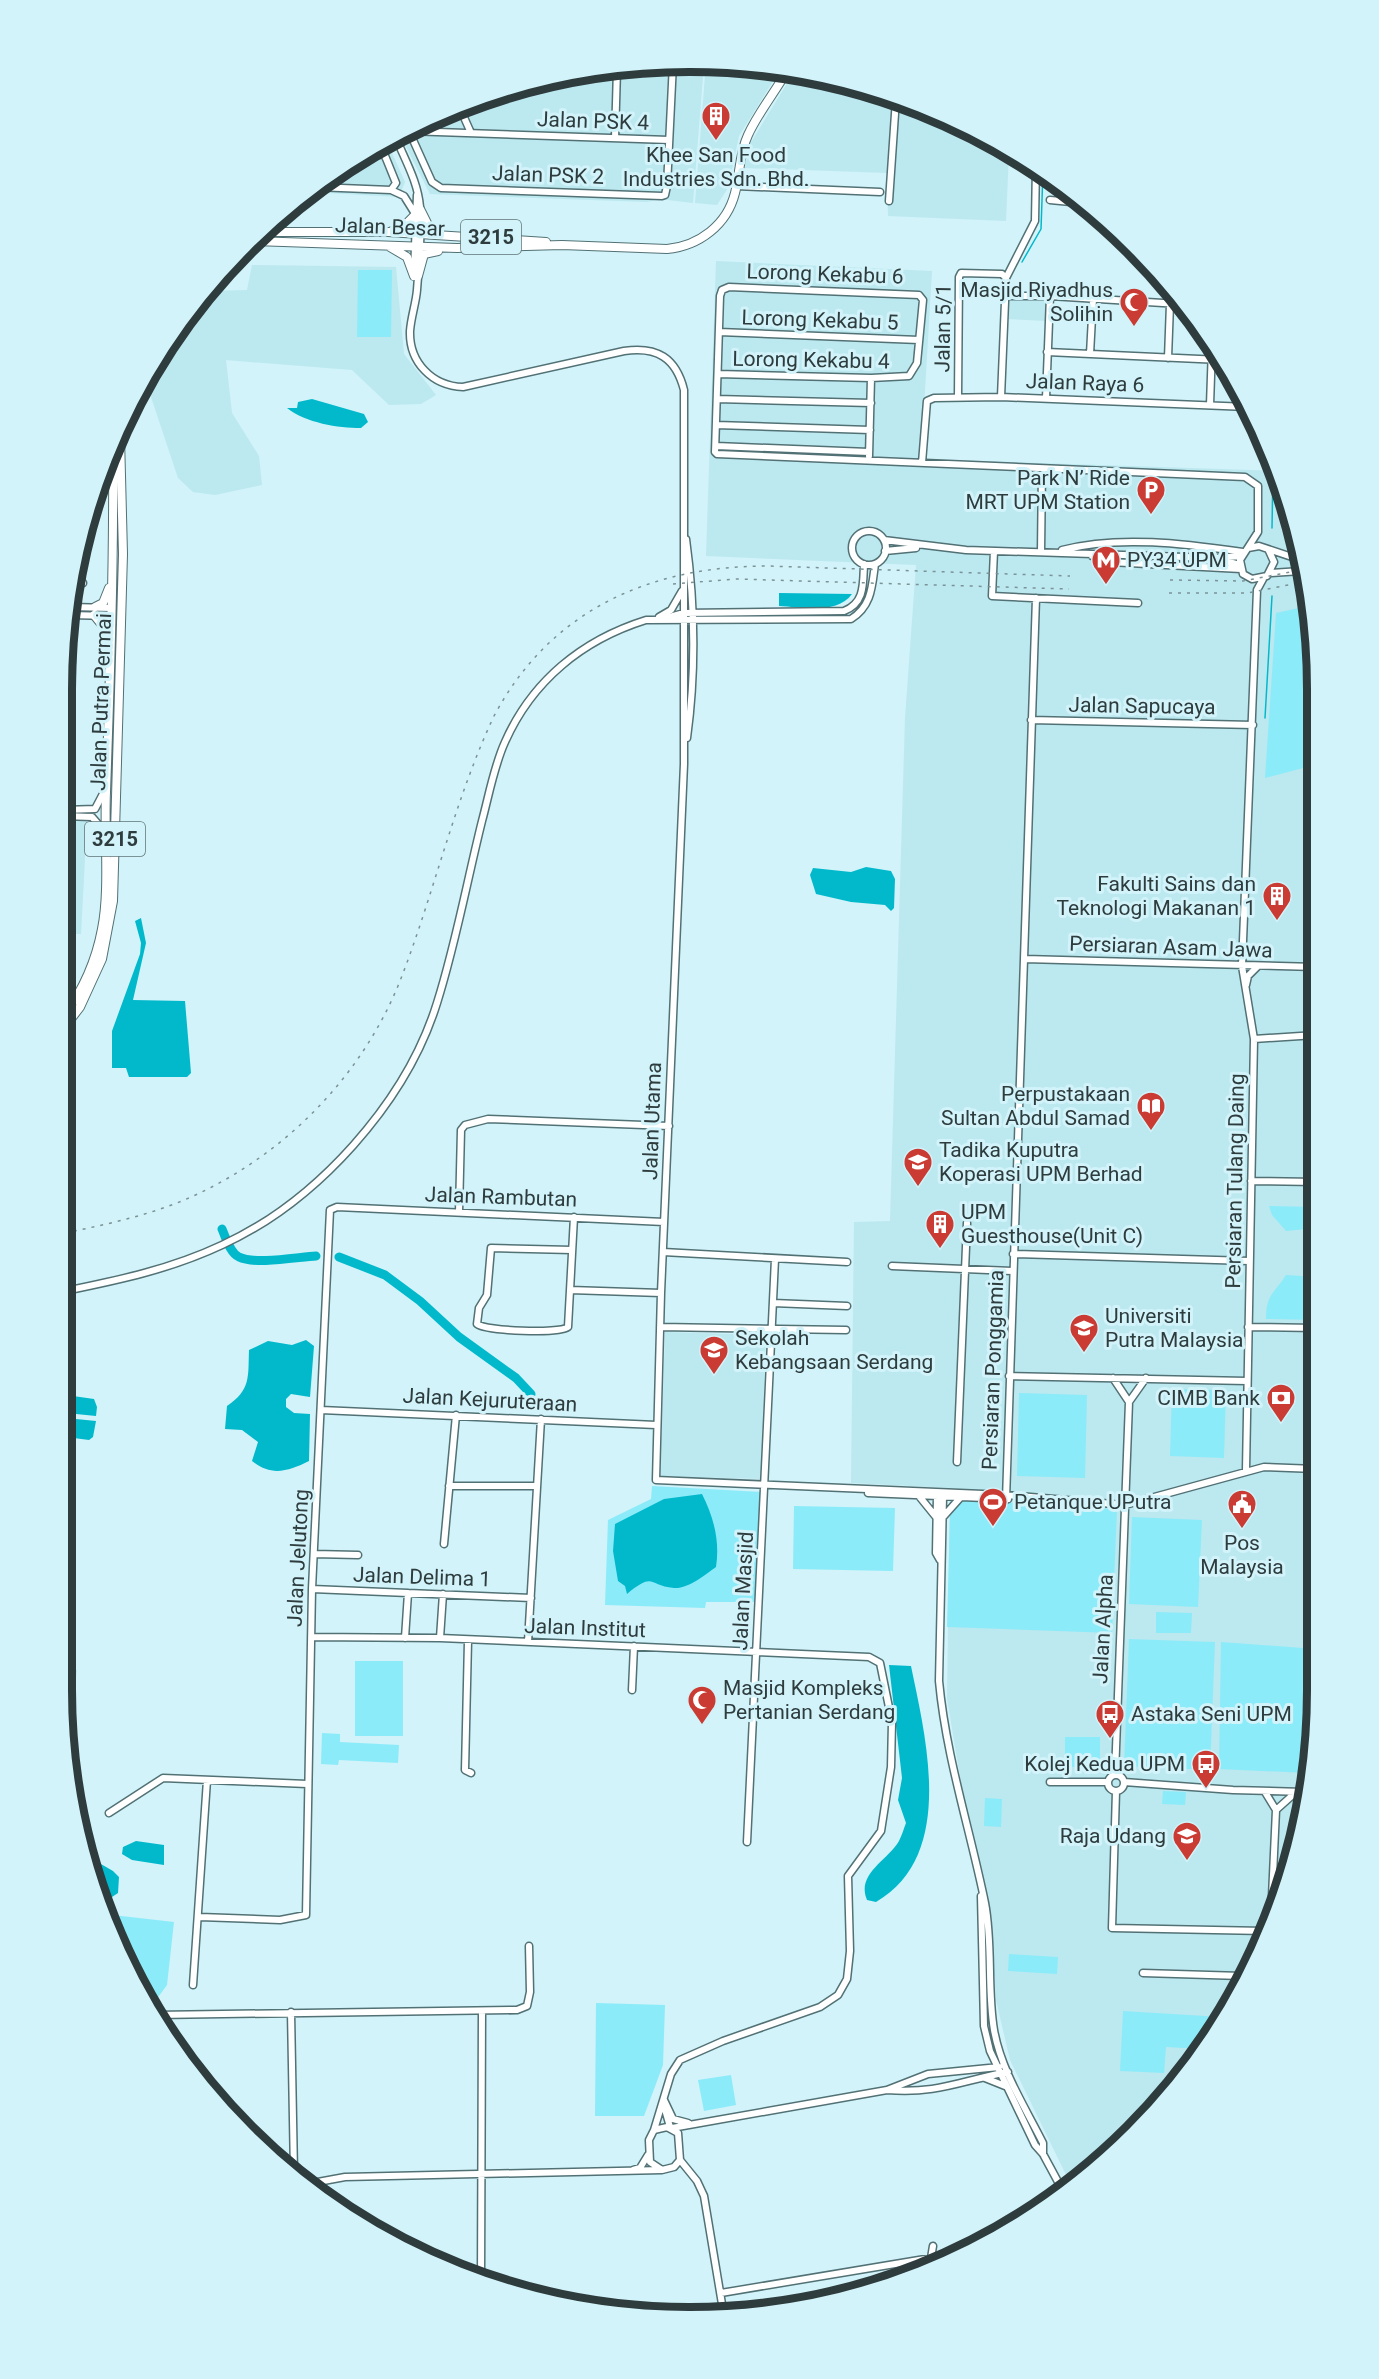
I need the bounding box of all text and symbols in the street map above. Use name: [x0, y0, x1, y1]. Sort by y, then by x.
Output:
building icon: Khee San Food Industries Sdn. Bhd.: [700, 100, 732, 142]
street label: Jalan PSK 4: [536, 107, 650, 135]
place label: Khee San Food Industries Sdn. Bhd.: [623, 143, 809, 191]
street label: Jalan PSK 2: [491, 161, 605, 189]
street label: Jalan Besar: [335, 213, 445, 241]
road number: 3215: [461, 220, 521, 254]
street label: Lorong Kekabu 6: [746, 259, 904, 289]
place label: Masjid Riyadhus Solihin: [960, 278, 1113, 326]
street label: Jalan 5/1: [930, 283, 956, 373]
mosque icon: Masjid Riyadhus Solihin: [1118, 286, 1150, 328]
street label: Lorong Kekabu 5: [741, 305, 899, 335]
street label: Lorong Kekabu 4: [732, 347, 890, 373]
street label: Jalan Raya 6: [1025, 369, 1145, 397]
place label: Park N’ Ride MRT UPM Station: [965, 466, 1130, 514]
parking icon: Park N’ Ride MRT UPM Station: [1135, 474, 1167, 516]
metro station icon: PY34 UPM: [1090, 544, 1122, 586]
place label: PY34 UPM: [1127, 548, 1227, 572]
street label: Jalan Putra Permai: [86, 613, 116, 791]
street label: Jalan Sapucaya: [1068, 693, 1216, 719]
road number: 3215: [85, 822, 145, 856]
place label: Fakulti Sains dan Teknologi Makanan 1: [1056, 872, 1256, 920]
building icon: Fakulti Sains dan Teknologi Makanan 1: [1261, 880, 1293, 922]
street label: Persiaran Asam Jawa: [1069, 931, 1273, 963]
street label: Jalan Utama: [638, 1062, 666, 1180]
street label: Persiaran Tulang Daing: [1221, 1073, 1249, 1289]
place label: Perpustakaan Sultan Abdul Samad: [941, 1082, 1130, 1130]
library icon: Perpustakaan Sultan Abdul Samad: [1135, 1090, 1167, 1132]
place label: Tadika Kuputra Koperasi UPM Berhad: [939, 1138, 1143, 1186]
school or university icon: Tadika Kuputra Koperasi UPM Berhad: [902, 1146, 934, 1188]
street label: Jalan Rambutan: [424, 1182, 578, 1212]
place label: UPM Guesthouse(Unit C): [961, 1200, 1143, 1248]
building icon: UPM Guesthouse(Unit C): [924, 1208, 956, 1250]
street label: Persiaran Ponggamia: [978, 1269, 1008, 1471]
place label: Universiti Putra Malaysia: [1105, 1304, 1243, 1352]
school or university icon: Universiti Putra Malaysia: [1068, 1312, 1100, 1354]
place label: Sekolah Kebangsaan Serdang: [735, 1326, 933, 1374]
school or university icon: Sekolah Kebangsaan Serdang: [698, 1334, 730, 1376]
bank icon: CIMB Bank: [1265, 1382, 1297, 1424]
street label: Jalan Kejuruteraan: [402, 1383, 578, 1417]
place label: CIMB Bank: [1157, 1386, 1260, 1410]
sports icon: Petanque UPutra: [977, 1486, 1009, 1528]
public building icon: Pos Malaysia: [1226, 1488, 1258, 1530]
street label: Jalan Jelutong: [282, 1489, 314, 1627]
place label: Petanque UPutra: [1014, 1490, 1171, 1514]
street label: Jalan Masjid: [728, 1531, 758, 1651]
place label: Pos Malaysia: [1200, 1531, 1284, 1579]
street label: Jalan Delima 1: [352, 1563, 492, 1591]
street label: Jalan Alpha: [1088, 1573, 1118, 1685]
street label: Jalan Institut: [524, 1614, 646, 1642]
place label: Masjid Kompleks Pertanian Serdang: [723, 1676, 895, 1724]
mosque icon: Masjid Kompleks Pertanian Serdang: [686, 1684, 718, 1726]
bus stop icon: Astaka Seni UPM: [1094, 1698, 1126, 1740]
place label: Astaka Seni UPM: [1131, 1702, 1292, 1726]
bus stop icon: Kolej Kedua UPM: [1190, 1748, 1222, 1790]
place label: Kolej Kedua UPM: [1024, 1752, 1185, 1776]
school or university icon: Raja Udang: [1171, 1820, 1203, 1862]
place label: Raja Udang: [1060, 1824, 1166, 1848]

